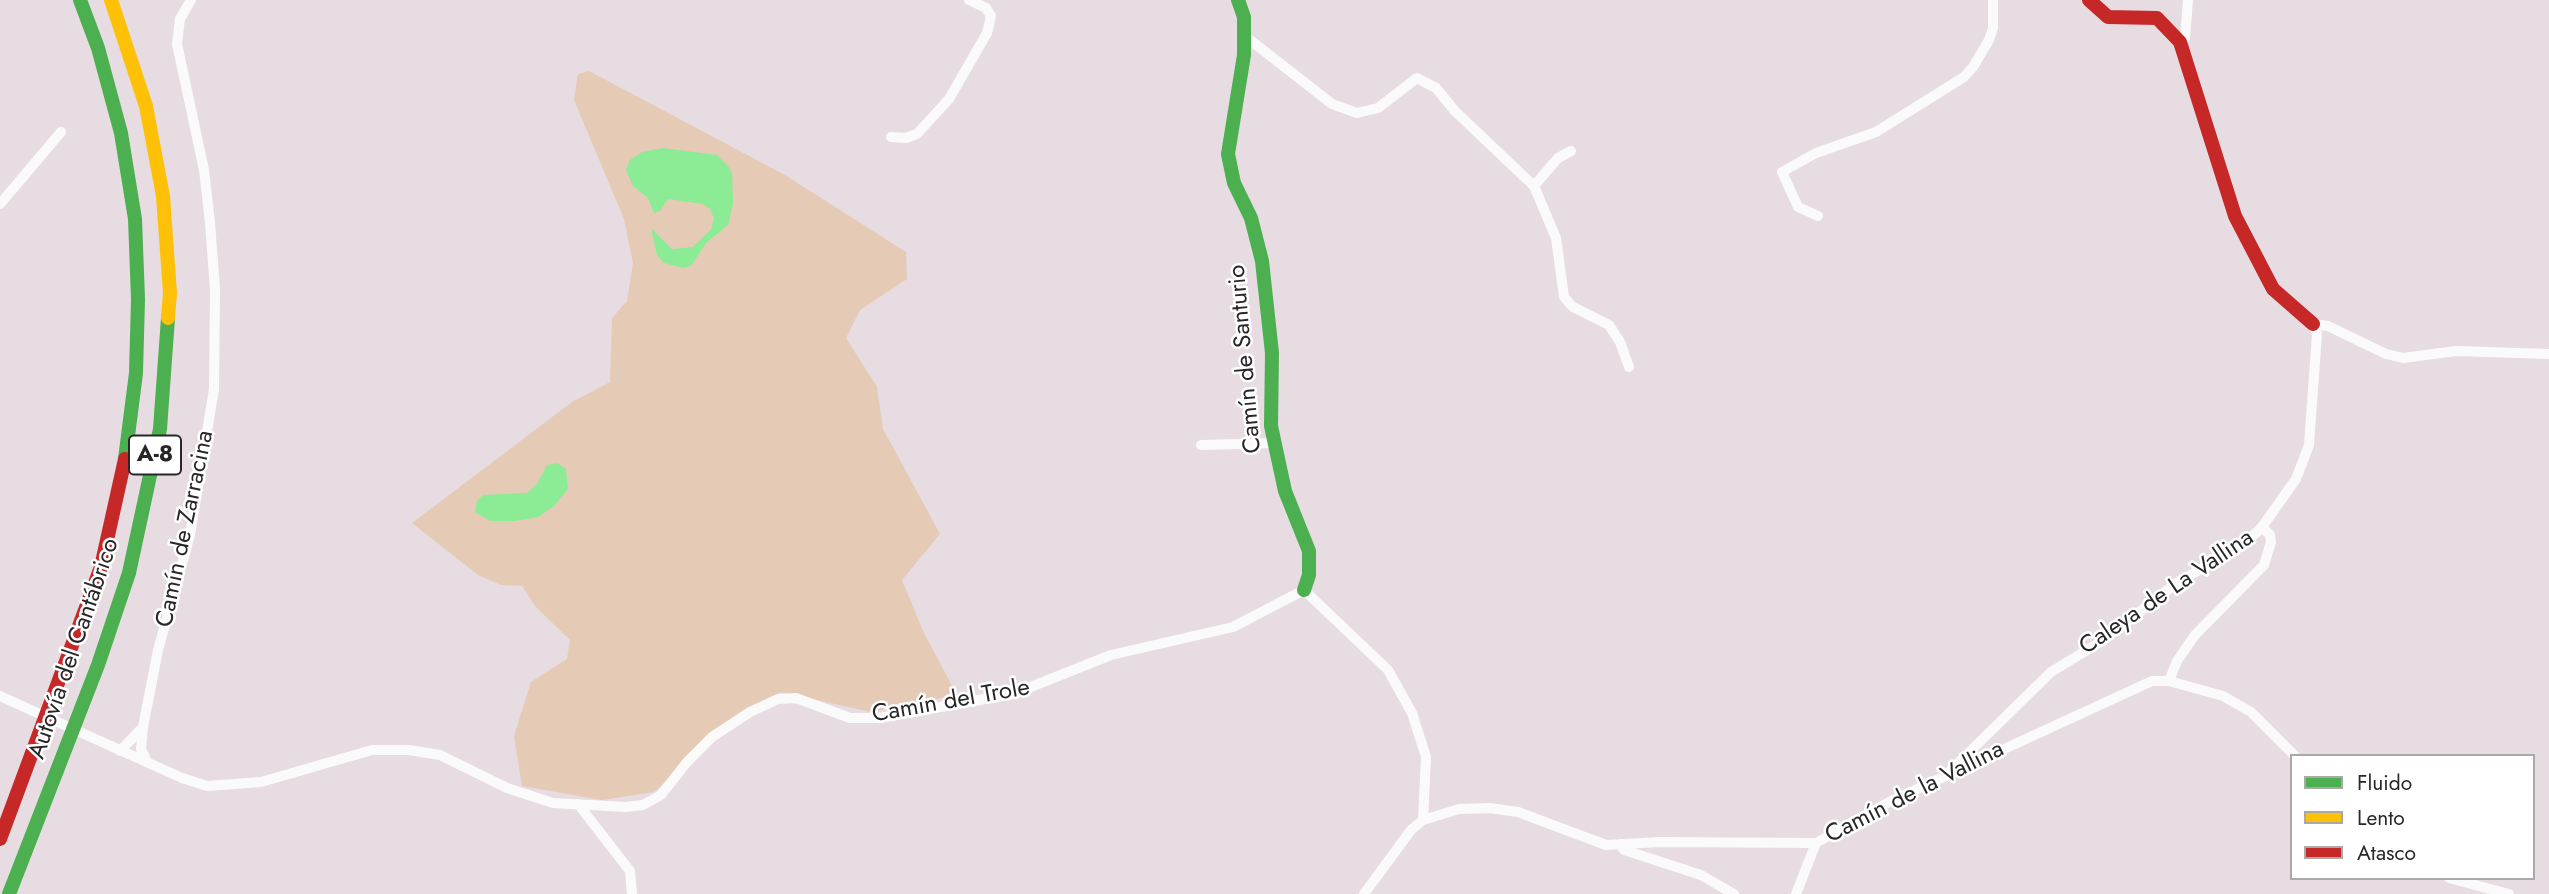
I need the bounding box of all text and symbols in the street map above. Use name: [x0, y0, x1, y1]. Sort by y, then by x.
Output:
street label: Camín de Santurio: [1223, 263, 1269, 455]
street label: Camín de Zarracina: [151, 428, 221, 630]
road number: A-8: [129, 436, 181, 475]
street label: Caleya de La Vallina: [2074, 524, 2260, 662]
street label: Autovía del Cantábrico: [24, 535, 126, 763]
street label: Camín del Trole: [870, 674, 1032, 730]
street label: Camín de la Vallina: [1821, 736, 2009, 850]
legend: [2290, 754, 2535, 880]
text: Fluido: [2357, 768, 2412, 798]
text: Lento: [2357, 803, 2405, 833]
text: Atasco: [2357, 838, 2416, 868]

